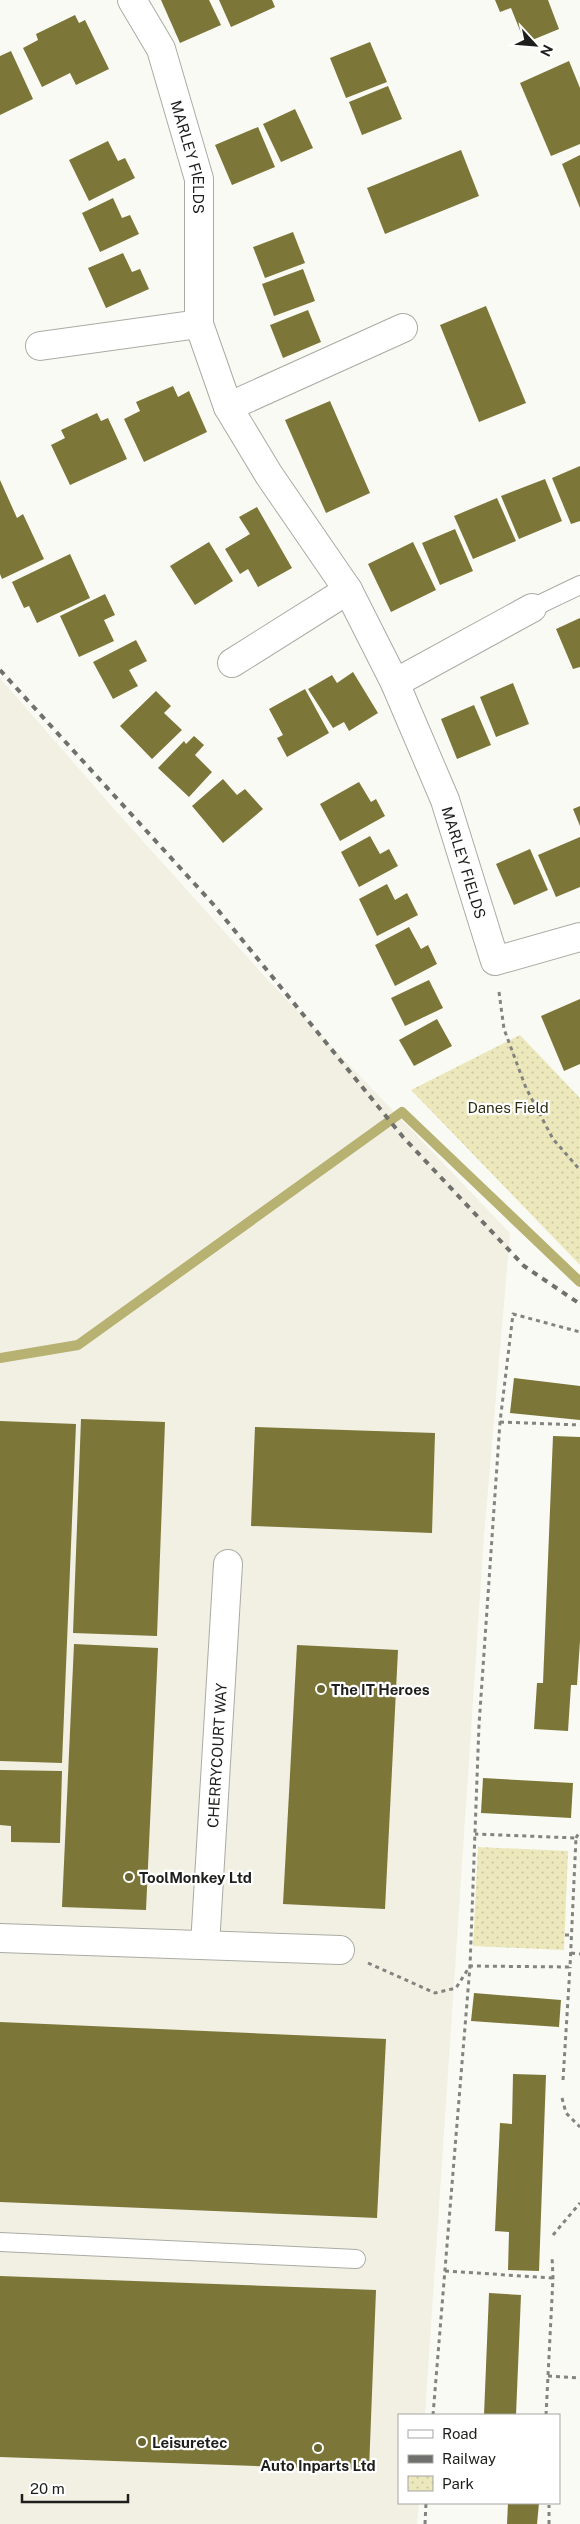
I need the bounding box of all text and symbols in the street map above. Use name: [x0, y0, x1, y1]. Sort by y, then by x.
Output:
north arrow: [510, 20, 560, 70]
text: N: [537, 42, 556, 59]
street label: MARLEY FIELDS: [168, 98, 208, 214]
street label: MARLEY FIELDS: [439, 804, 490, 921]
park label: Danes Field: [467, 1099, 549, 1116]
place label: The IT Heroes: [331, 1681, 430, 1698]
street label: CHERRYCOURT WAY: [204, 1682, 229, 1828]
marker: The IT Heroes: [315, 1683, 327, 1695]
place label: ToolMonkey Ltd: [139, 1869, 252, 1886]
marker: ToolMonkey Ltd: [123, 1871, 135, 1883]
legend: [398, 2414, 560, 2504]
text: Road: [442, 2425, 478, 2442]
place label: Leisuretec: [152, 2434, 227, 2451]
marker: Leisuretec: [136, 2436, 148, 2448]
marker: Auto Inparts Ltd: [312, 2442, 324, 2454]
text: Railway: [442, 2450, 496, 2467]
place label: Auto Inparts Ltd: [260, 2457, 376, 2474]
scale bar: [22, 2472, 129, 2504]
text: Park: [442, 2475, 474, 2492]
text: 20 m: [30, 2480, 65, 2497]

